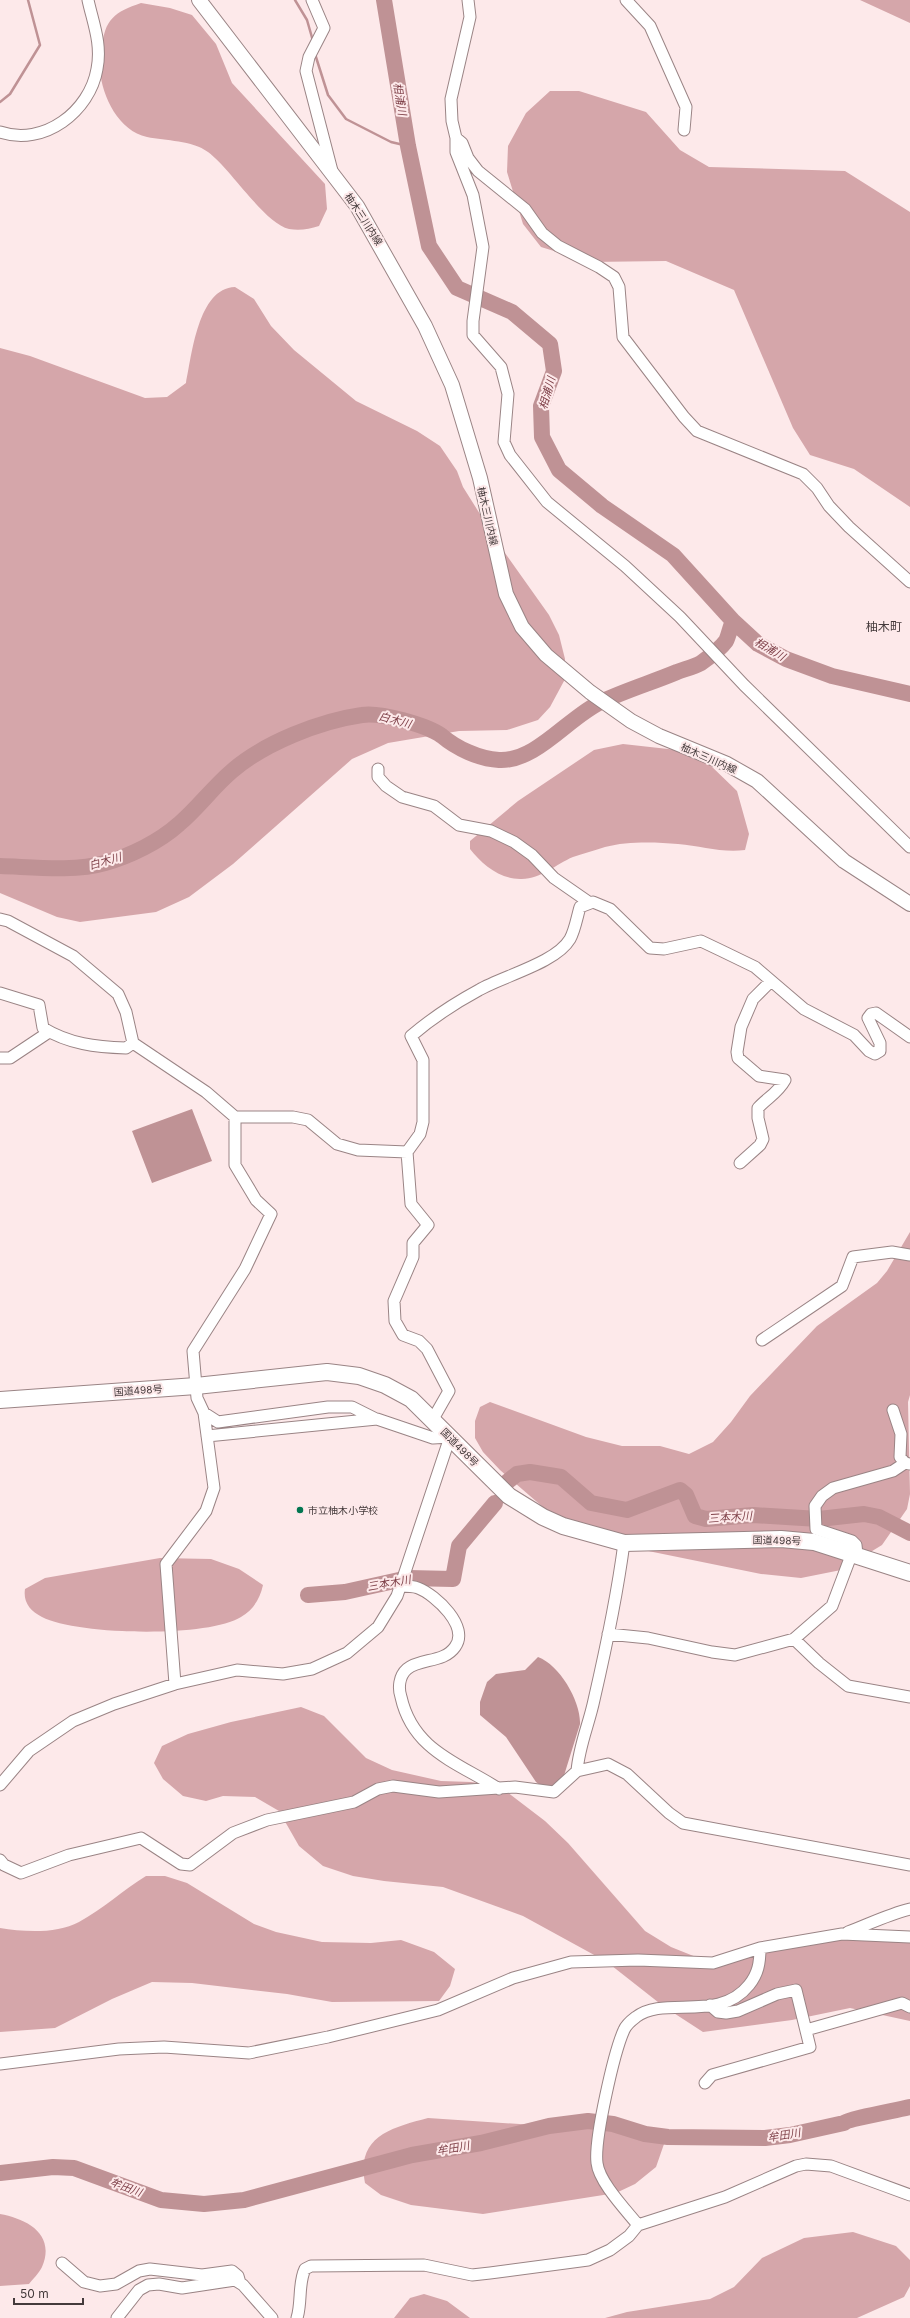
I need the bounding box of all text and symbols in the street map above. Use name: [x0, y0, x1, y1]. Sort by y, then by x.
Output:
water label: 相浦川: [391, 82, 410, 117]
street label: 柚木三川内線: [343, 191, 385, 247]
water label: 相浦川: [536, 374, 559, 411]
street label: 柚木三川内線: [475, 485, 501, 547]
district label: 柚木町: [866, 619, 902, 634]
water label: 相浦川: [752, 635, 789, 664]
water label: 白木川: [377, 709, 414, 731]
street label: 柚木三川内線: [679, 740, 739, 776]
water label: 白木川: [87, 849, 124, 872]
street label: 国道498号: [113, 1382, 163, 1398]
street label: 国道498号: [438, 1425, 482, 1469]
place label: 市立柚木小学校: [308, 1504, 378, 1516]
marker: 市立柚木小学校: [295, 1505, 305, 1515]
water label: 三本木川: [708, 1508, 753, 1526]
street label: 国道498号: [752, 1534, 802, 1546]
water label: 三本木川: [366, 1572, 413, 1594]
water label: 牟田川: [767, 2125, 802, 2144]
water label: 牟田川: [436, 2138, 471, 2158]
water label: 牟田川: [108, 2175, 145, 2200]
scale bar: [14, 2280, 83, 2306]
text: 50 m: [20, 2286, 49, 2301]

